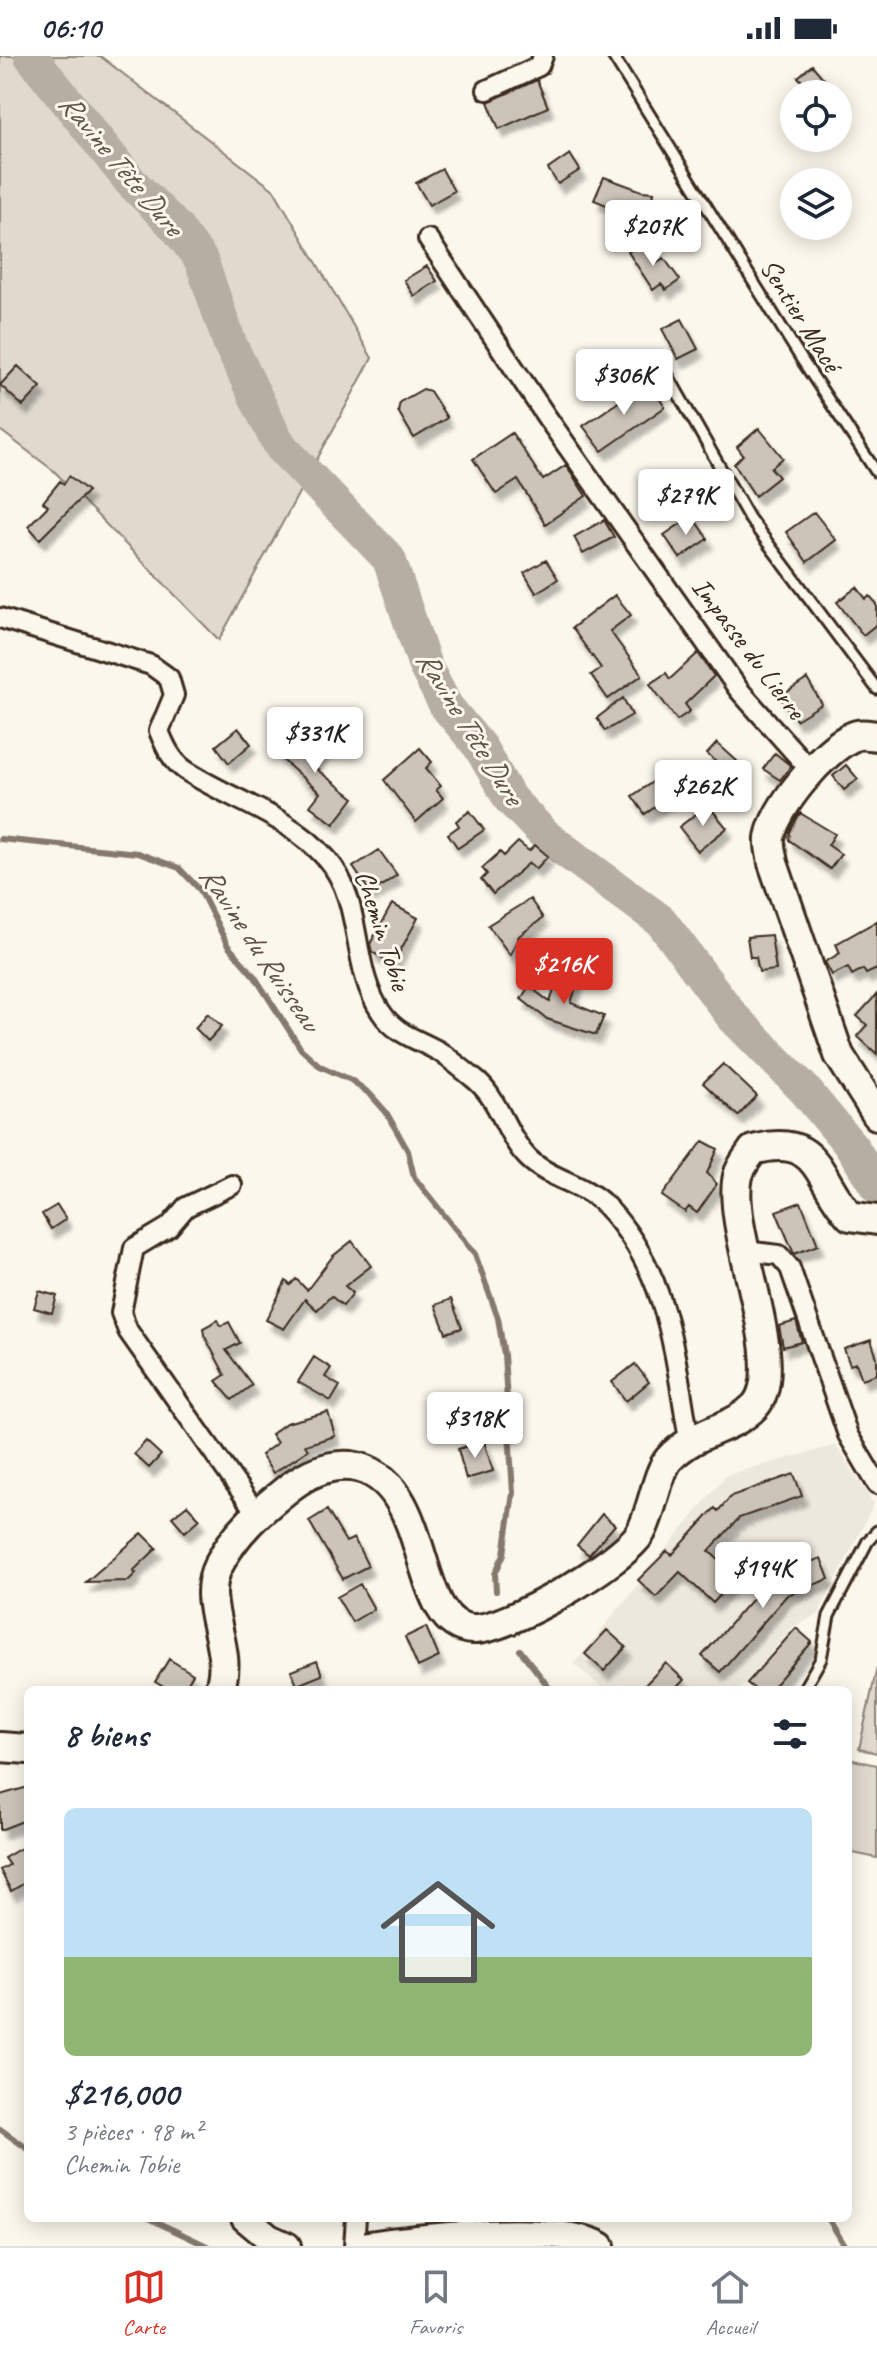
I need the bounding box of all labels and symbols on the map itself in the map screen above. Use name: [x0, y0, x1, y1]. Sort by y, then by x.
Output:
water label: Ravine Tête Dure: [51, 85, 194, 246]
pin: $207K: [597, 200, 709, 268]
street label: Sentier Macé: [753, 252, 851, 381]
pin: $306K: [568, 349, 680, 417]
pin: $279K: [630, 469, 742, 537]
street label: Impasse du Lierre: [684, 570, 815, 727]
water label: Ravine Tête Dure: [408, 643, 534, 814]
pin: $331K: [259, 707, 371, 775]
pin: $262K: [647, 760, 759, 828]
water label: Ravine du Ruisseau: [191, 859, 331, 1041]
street label: Chemin Tobie: [347, 866, 419, 996]
pin: $216K: [508, 938, 620, 1006]
pin: $318K: [419, 1392, 531, 1460]
pin: $194K: [707, 1542, 819, 1610]

